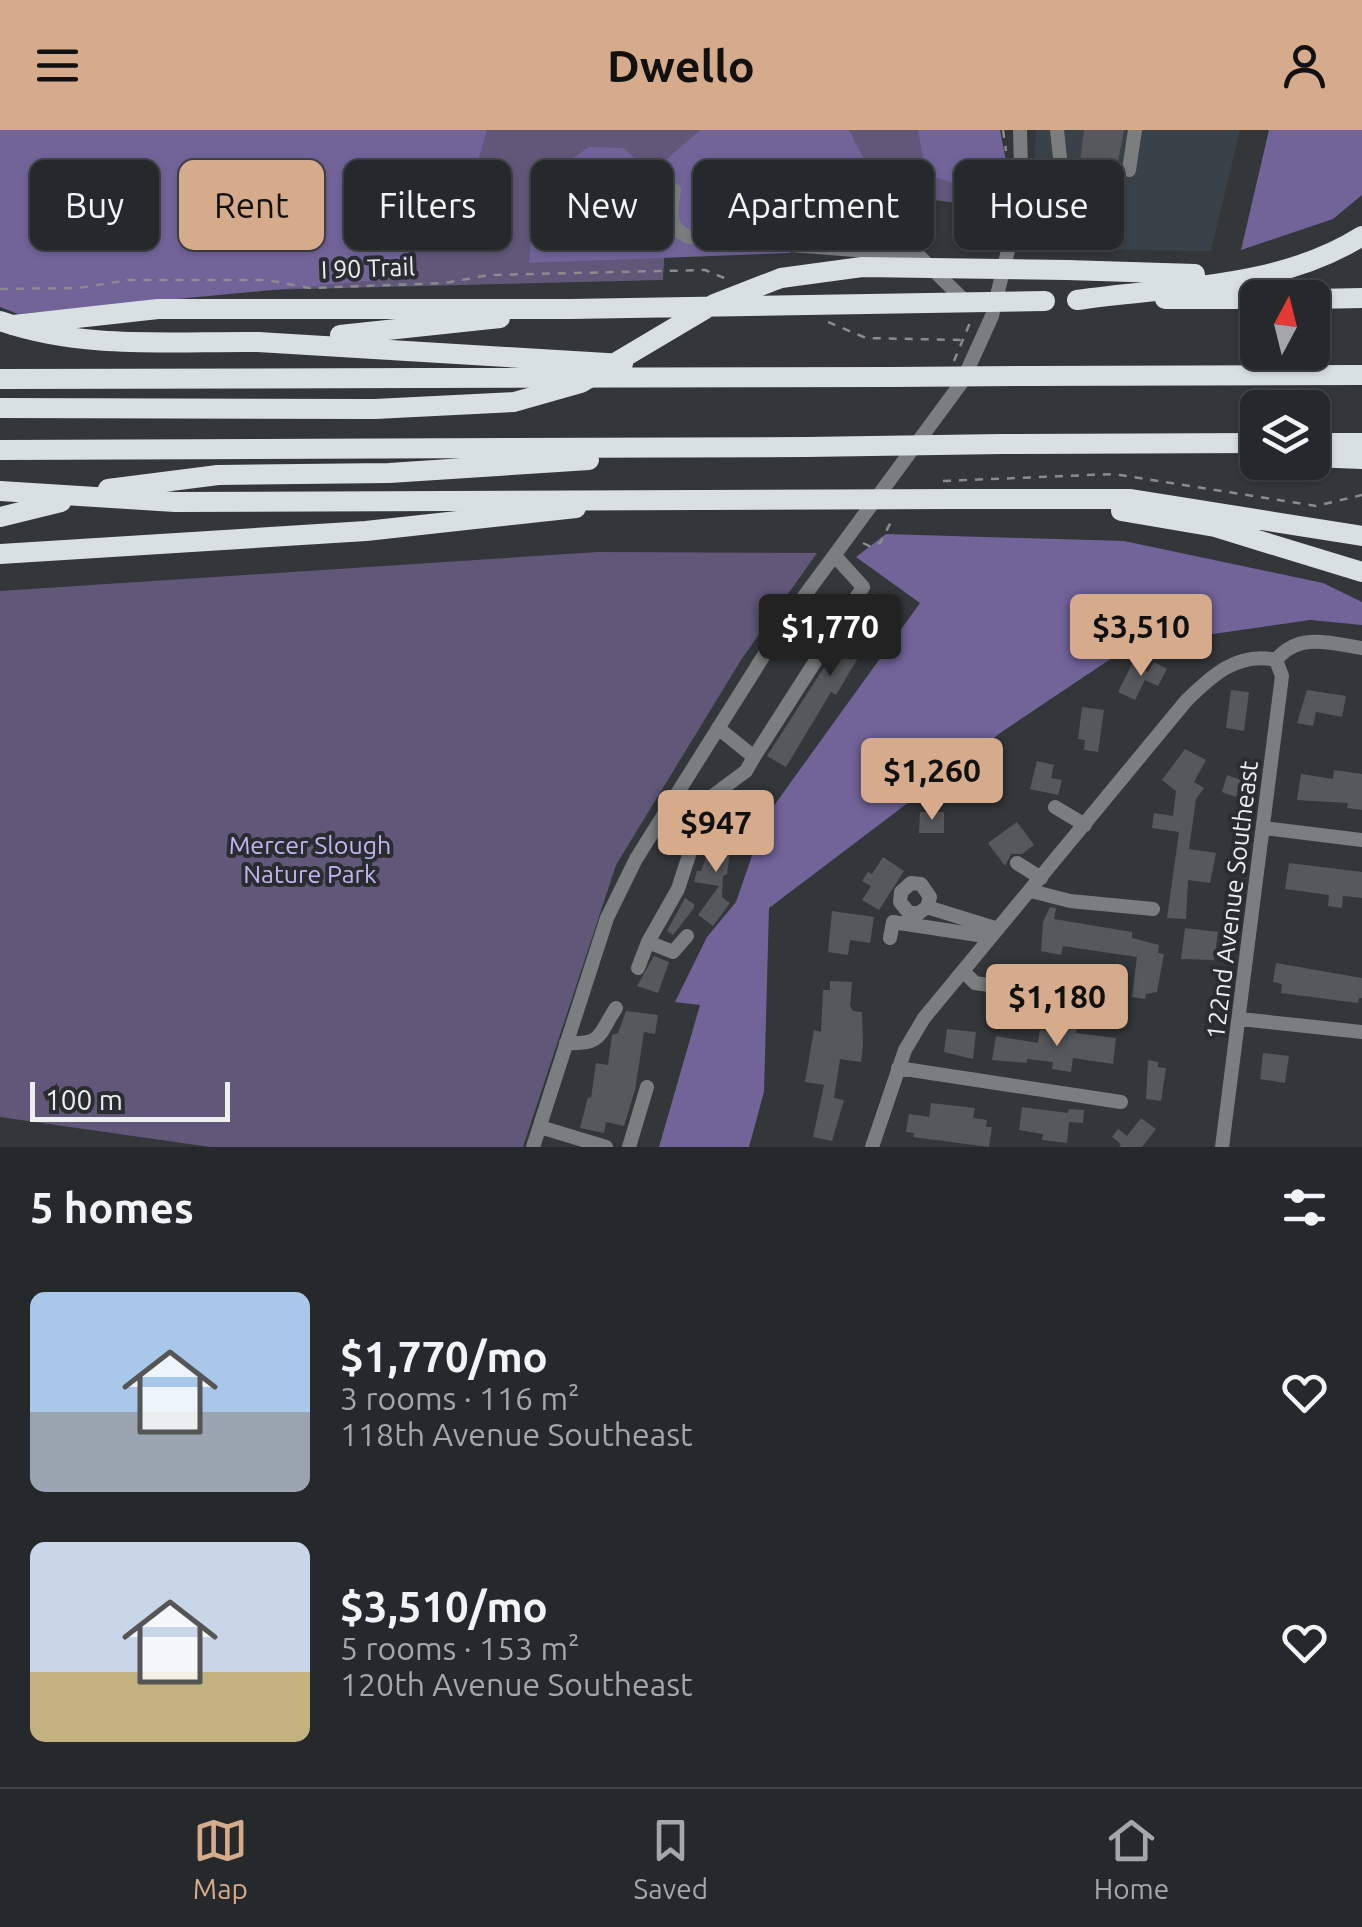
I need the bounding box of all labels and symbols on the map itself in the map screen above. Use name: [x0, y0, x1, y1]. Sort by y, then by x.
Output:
street label: I 90 Trail: [321, 252, 415, 284]
north arrow: [1240, 280, 1330, 370]
pin: $1,770: [749, 594, 911, 679]
pin: $3,510: [1060, 594, 1222, 679]
pin: $1,260: [851, 738, 1013, 823]
street label: 122nd Avenue Southeast: [1201, 759, 1263, 1041]
pin: $947: [657, 790, 775, 875]
park label: Mercer Slough Nature Park: [229, 831, 391, 888]
pin: $1,180: [976, 964, 1138, 1049]
scale bar: [30, 1077, 230, 1121]

